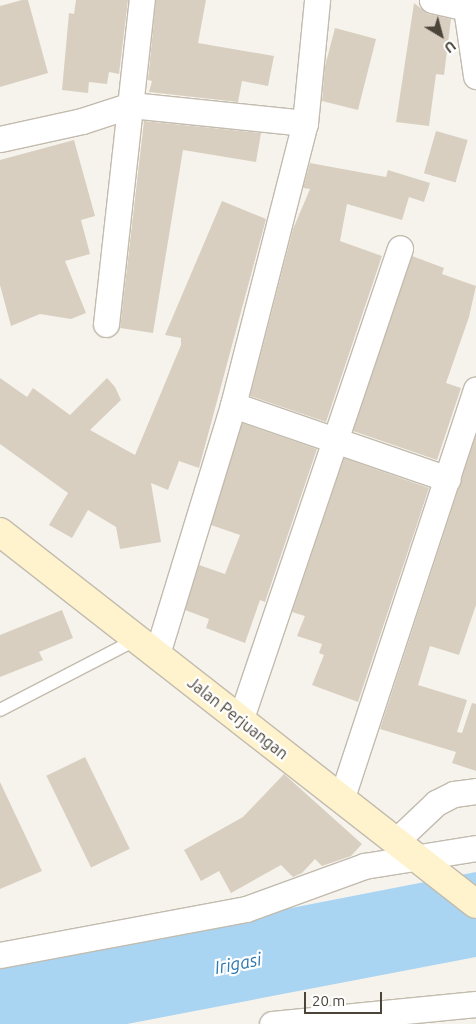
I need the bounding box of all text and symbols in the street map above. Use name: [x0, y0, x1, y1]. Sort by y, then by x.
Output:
north arrow: [416, 10, 466, 60]
text: U: [441, 38, 459, 56]
street label: Jalan Perjuangan: [184, 673, 292, 763]
water label: Irigasi: [213, 948, 263, 978]
scale bar: [306, 982, 384, 1014]
text: 20 m: [312, 992, 345, 1009]

